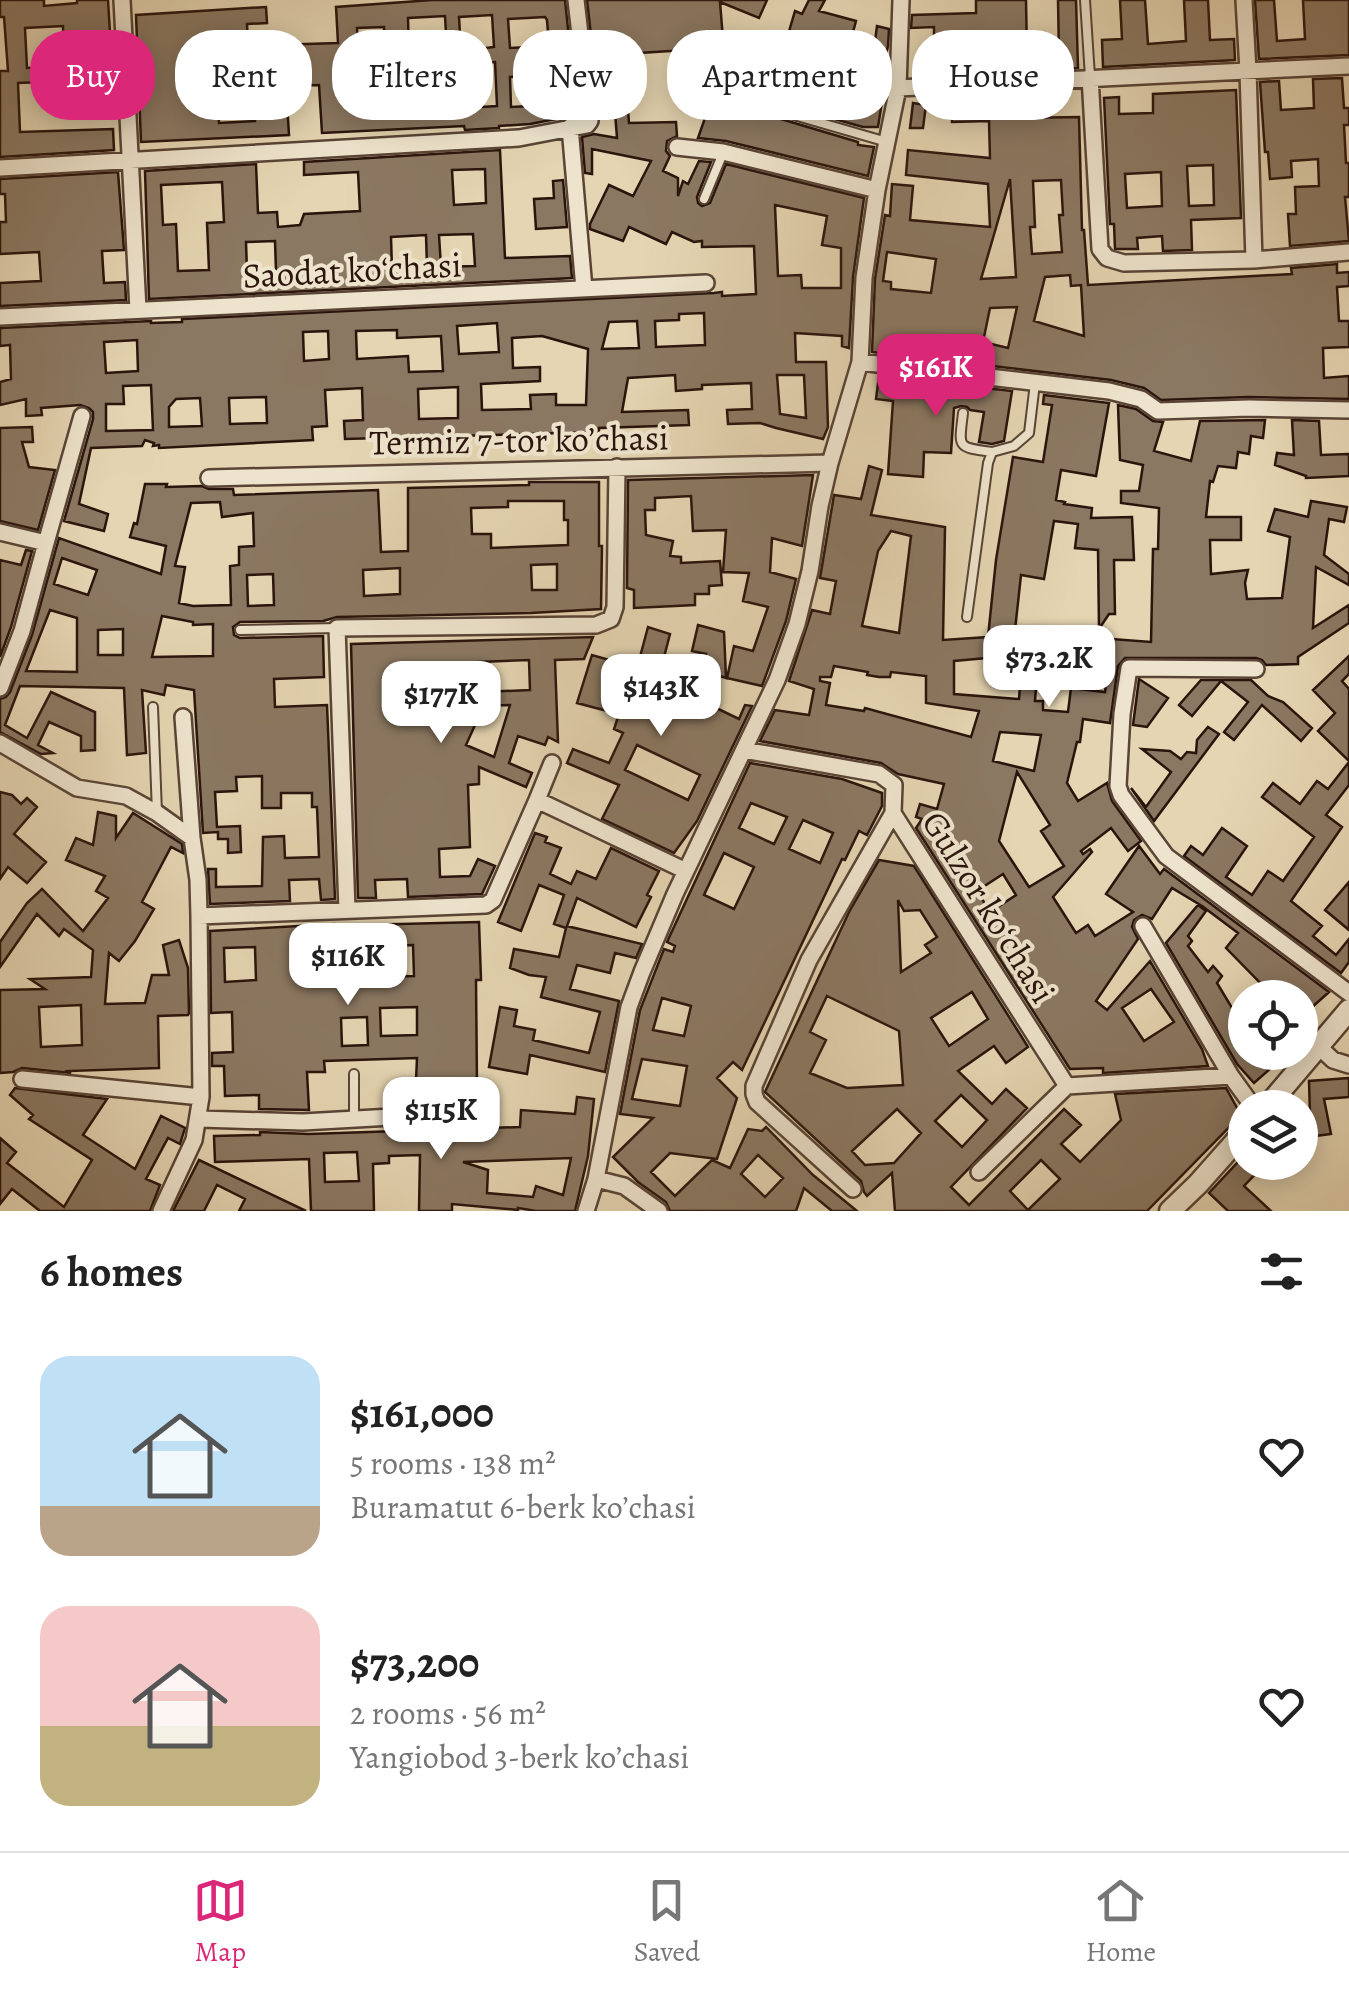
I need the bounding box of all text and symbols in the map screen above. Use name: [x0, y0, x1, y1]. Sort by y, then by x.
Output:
chip: Buy: [30, 30, 155, 120]
chip: Rent: [175, 30, 312, 120]
chip: Filters: [332, 30, 493, 120]
chip: New: [513, 30, 647, 120]
chip: Apartment: [667, 30, 892, 120]
chip: House: [912, 30, 1074, 120]
street label: Saodat koʻchasi: [241, 240, 463, 300]
pin: $161K: [866, 334, 1006, 419]
text: $161K: [899, 344, 973, 388]
street label: Termiz 7-tor koʼchasi: [369, 413, 669, 467]
pin: $73.2K: [968, 625, 1130, 710]
text: $73.2K: [1005, 635, 1093, 679]
pin: $143K: [591, 654, 731, 739]
pin: $177K: [371, 661, 511, 746]
text: $143K: [623, 664, 699, 708]
text: $177K: [404, 671, 478, 715]
street label: Gulzor koʻchasi: [911, 802, 1067, 1012]
pin: $116K: [278, 923, 418, 1008]
text: $116K: [311, 933, 385, 977]
map controls: [1228, 980, 1318, 1180]
button: locate: [1228, 980, 1318, 1070]
pin: $115K: [371, 1077, 511, 1162]
text: $115K: [405, 1087, 477, 1131]
button: layers: [1228, 1090, 1318, 1180]
text: 6 homes: [40, 1243, 183, 1300]
icon: filters: [1254, 1244, 1309, 1299]
text: $161,000: [350, 1384, 494, 1441]
icon: home: [120, 1396, 240, 1516]
icon: heart: [1254, 1429, 1309, 1484]
text: 5 rooms · 138 m²: [350, 1441, 556, 1485]
text: Buramatut 6-berk koʼchasi: [350, 1485, 696, 1529]
text: $73,200: [350, 1634, 479, 1691]
icon: home: [120, 1646, 240, 1766]
icon: heart: [1254, 1679, 1309, 1734]
text: 2 rooms · 56 m²: [350, 1691, 546, 1735]
text: Yangiobod 3-berk koʼchasi: [350, 1735, 689, 1779]
tab: Map: [193, 1873, 248, 1971]
tab: Saved: [634, 1873, 700, 1971]
tab: Home: [1086, 1873, 1156, 1971]

